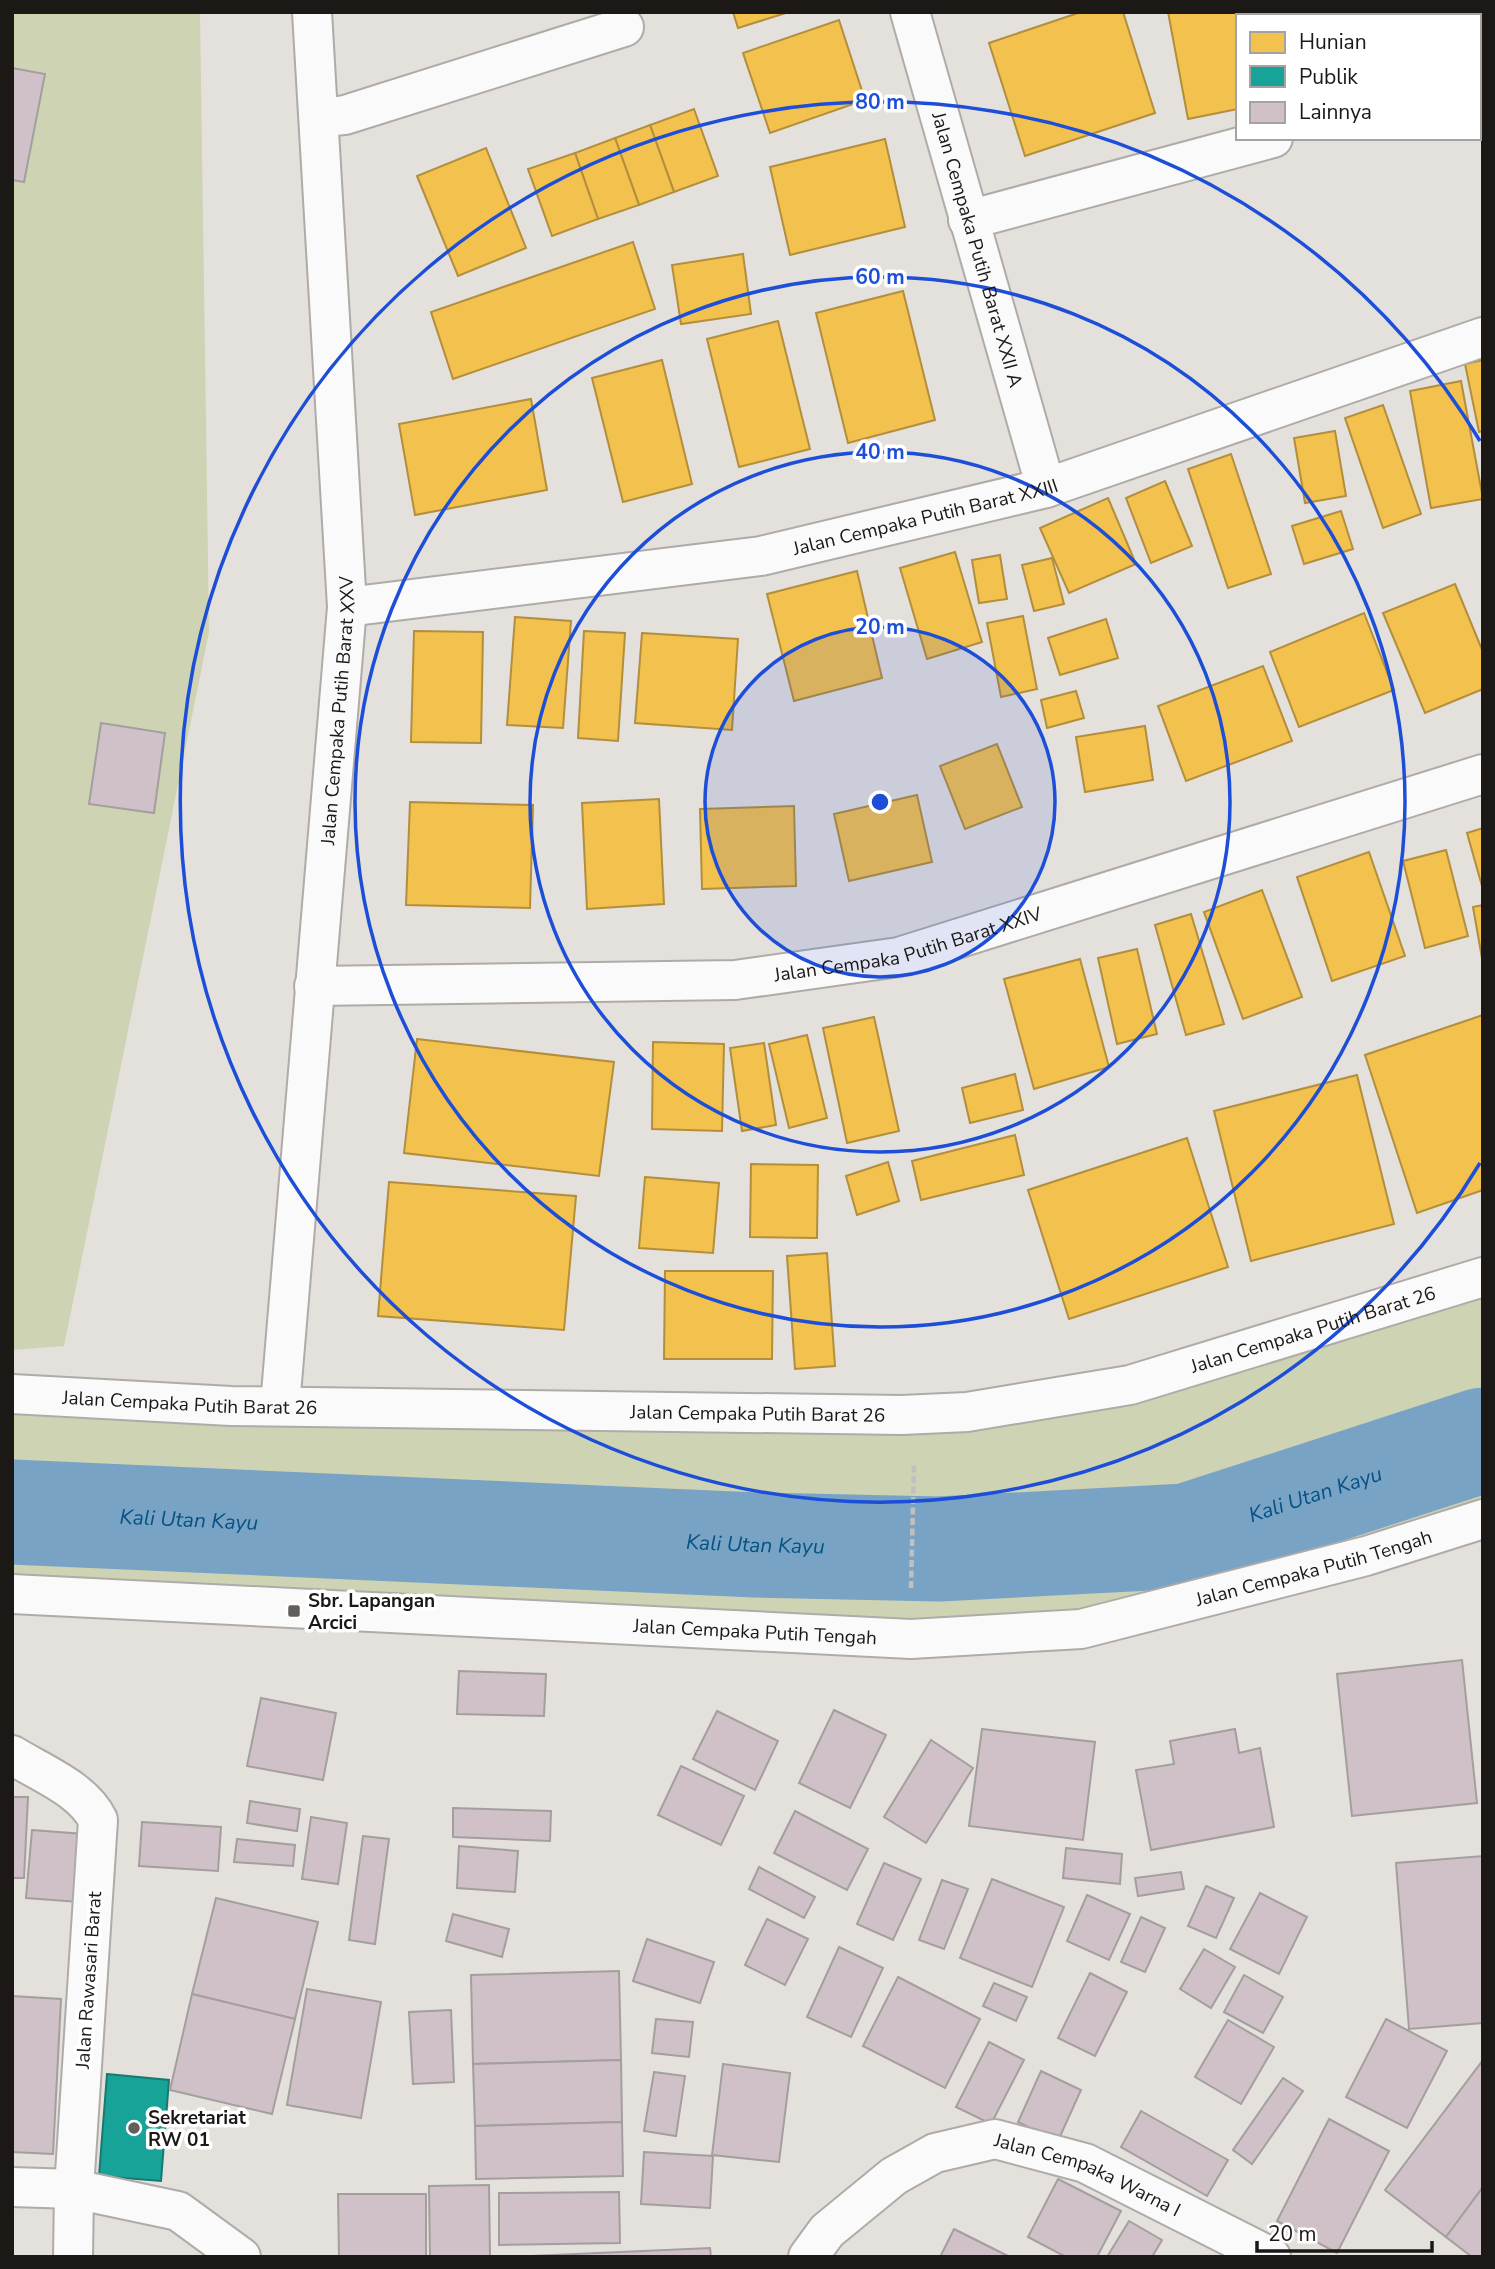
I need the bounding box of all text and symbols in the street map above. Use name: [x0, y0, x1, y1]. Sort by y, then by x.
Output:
legend: [1236, 14, 1481, 140]
text: Hunian: [1299, 28, 1367, 56]
text: Publik: [1299, 63, 1358, 91]
text: 80 m: [855, 88, 905, 116]
text: Lainnya: [1299, 98, 1372, 126]
street label: Jalan Cempaka Putih Barat XXII A: [925, 108, 1029, 391]
text: 60 m: [855, 263, 905, 291]
text: 40 m: [855, 438, 905, 466]
street label: Jalan Cempaka Putih Barat XXIII: [789, 473, 1062, 562]
street label: Jalan Cempaka Putih Barat XXV: [315, 574, 362, 847]
text: 20 m: [855, 613, 905, 641]
centre of rings: [868, 790, 892, 814]
street label: Jalan Cempaka Putih Barat XXIV: [771, 901, 1046, 989]
street label: Jalan Cempaka Putih Barat 26: [1187, 1280, 1439, 1380]
street label: Jalan Cempaka Putih Barat 26: [61, 1385, 317, 1421]
street label: Jalan Cempaka Putih Barat 26: [629, 1399, 885, 1429]
water label: Kali Utan Kayu: [1245, 1460, 1386, 1529]
water label: Kali Utan Kayu: [119, 1503, 259, 1537]
street label: Jalan Cempaka Putih Tengah: [1192, 1524, 1435, 1613]
water label: Kali Utan Kayu: [685, 1528, 825, 1560]
place label: Sbr. Lapangan Arcici: [308, 1588, 435, 1636]
marker: Sbr. Lapangan Arcici: [286, 1603, 302, 1619]
street label: Jalan Cempaka Putih Tengah: [632, 1613, 877, 1651]
street label: Jalan Rawasari Barat: [70, 1890, 108, 2071]
place label: Sekretariat RW 01: [148, 2105, 246, 2153]
marker: Sekretariat RW 01: [126, 2120, 142, 2136]
street label: Jalan Cempaka Warna I: [990, 2127, 1185, 2223]
scale bar: [1257, 2210, 1432, 2254]
text: 20 m: [1268, 2220, 1317, 2248]

